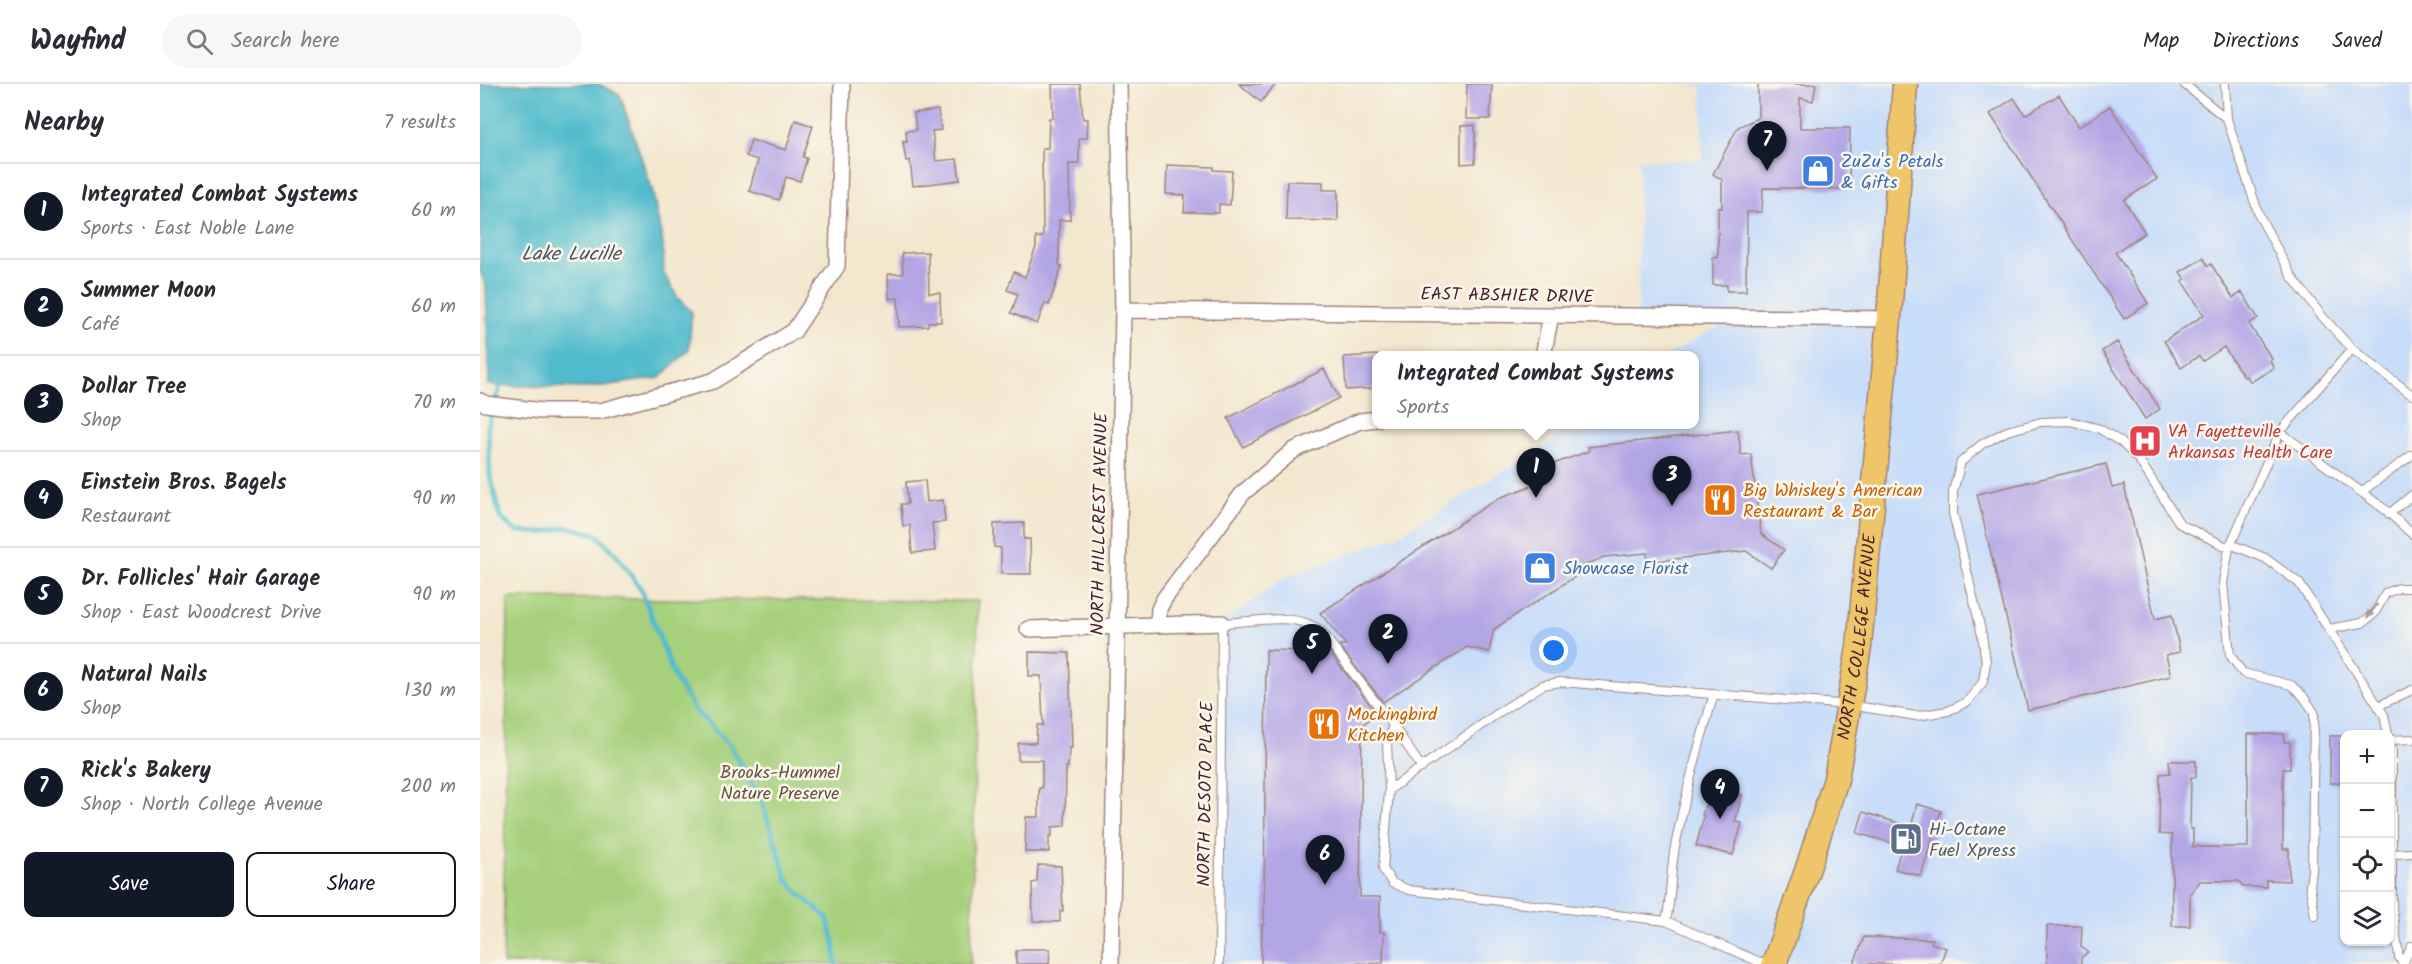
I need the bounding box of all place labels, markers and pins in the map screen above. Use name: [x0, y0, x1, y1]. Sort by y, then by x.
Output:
pin: 7: [1748, 122, 1786, 171]
place label: ZuZu's Petals & Gifts: [1841, 148, 1944, 198]
shop icon: ZuZu's Petals & Gifts: [1800, 153, 1836, 189]
place label: VA Fayetteville Arkansas Health Care: [2168, 418, 2333, 468]
hospital icon: VA Fayetteville Arkansas Health Care: [2127, 423, 2163, 459]
pin: 1: [1516, 448, 1556, 498]
pin: 3: [1652, 456, 1692, 506]
place label: Big Whiskey's American Restaurant & Bar: [1743, 477, 1922, 527]
restaurant icon: Big Whiskey's American Restaurant & Bar: [1702, 482, 1738, 518]
shop icon: Showcase Florist: [1522, 550, 1558, 586]
place label: Showcase Florist: [1563, 555, 1690, 584]
pin: 2: [1368, 614, 1408, 664]
pin: 5: [1292, 624, 1332, 674]
place label: Mockingbird Kitchen: [1347, 701, 1438, 751]
restaurant icon: Mockingbird Kitchen: [1306, 706, 1342, 742]
pin: 4: [1700, 770, 1740, 819]
place label: Hi-Octane Fuel Xpress: [1929, 816, 2016, 866]
fuel station icon: Hi-Octane Fuel Xpress: [1888, 821, 1924, 857]
pin: 6: [1306, 836, 1344, 885]

